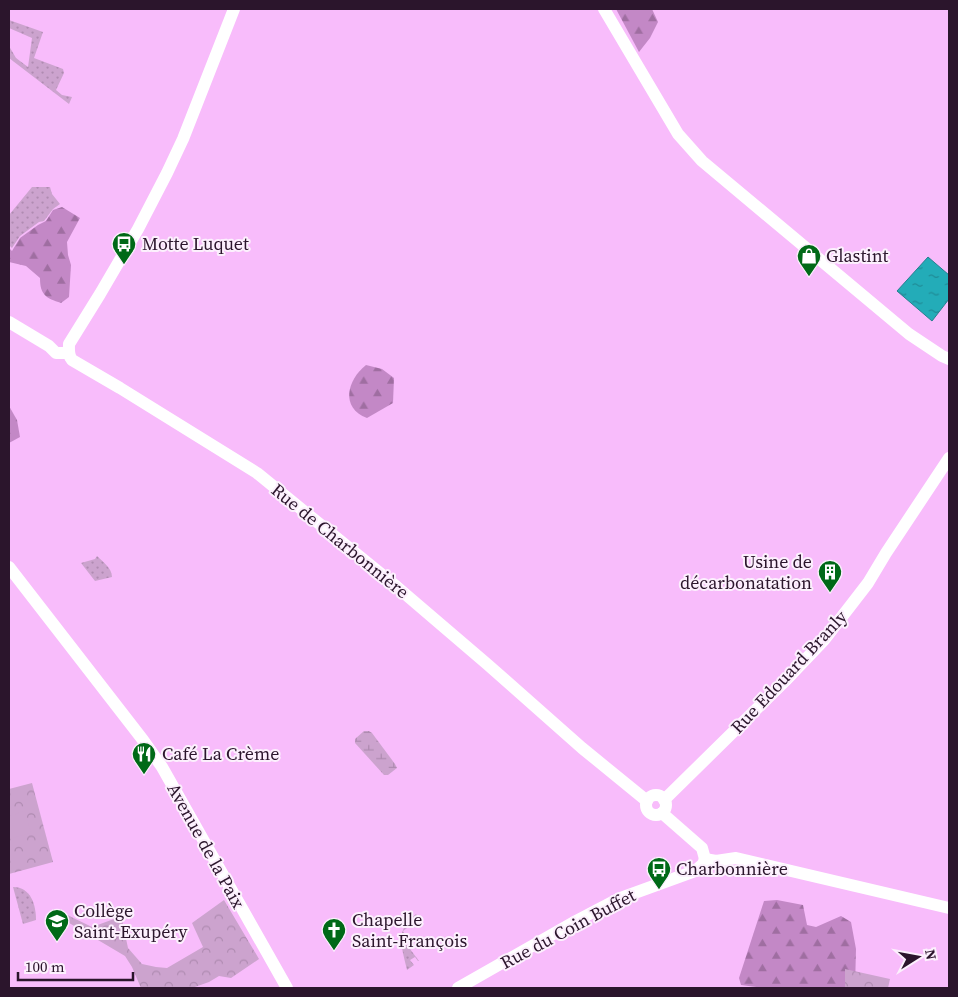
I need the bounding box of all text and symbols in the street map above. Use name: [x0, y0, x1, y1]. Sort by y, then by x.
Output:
bus stop icon: Motte Luquet: [111, 231, 137, 265]
place label: Motte Luquet: [142, 231, 249, 256]
shop icon: Glastint: [796, 243, 822, 277]
place label: Glastint: [826, 243, 888, 268]
street label: Rue de Charbonnière: [266, 477, 415, 604]
place label: Usine de décarbonatation: [680, 549, 812, 595]
building icon: Usine de décarbonatation: [817, 559, 843, 593]
street label: Rue Edouard Branly: [725, 604, 853, 739]
restaurant icon: Café La Crème: [131, 741, 157, 775]
place label: Café La Crème: [162, 741, 279, 766]
street label: Avenue de la Paix: [162, 778, 252, 914]
bus stop icon: Charbonnière: [646, 856, 672, 890]
place label: Charbonnière: [676, 856, 788, 881]
street label: Rue du Coin Buffet: [496, 882, 640, 975]
place label: Collège Saint-Exupéry: [74, 898, 188, 944]
place label: Chapelle Saint-François: [352, 907, 467, 953]
school or university icon: Collège Saint-Exupéry: [44, 908, 70, 942]
church icon: Chapelle Saint-François: [321, 917, 347, 951]
north arrow: [893, 932, 943, 982]
text: N: [920, 948, 942, 961]
scale bar: [18, 950, 132, 982]
text: 100 m: [25, 956, 65, 977]

